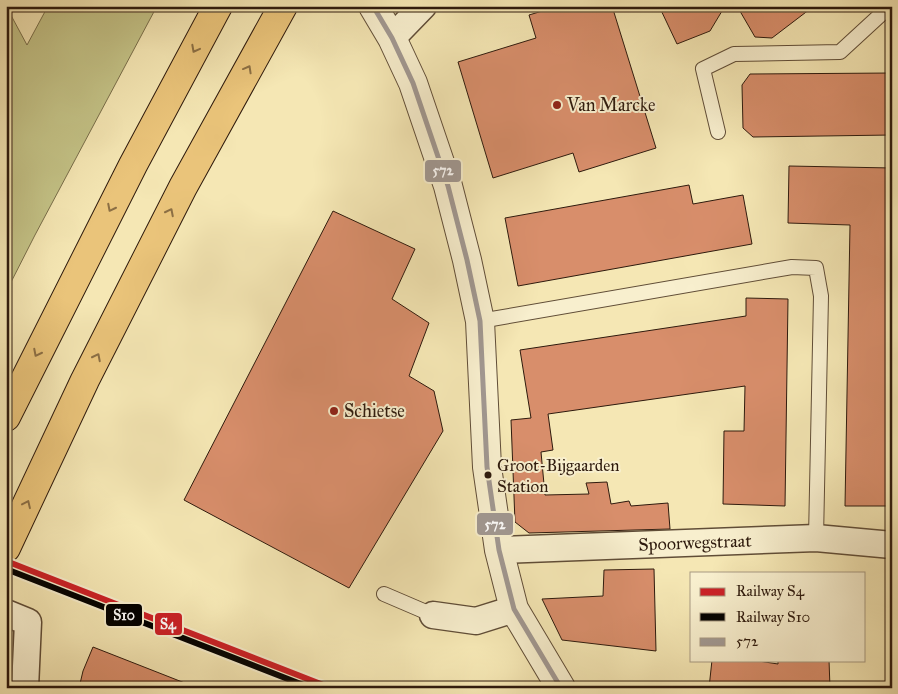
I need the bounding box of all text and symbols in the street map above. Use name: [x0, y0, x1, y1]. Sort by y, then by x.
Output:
one-way arrow: [191, 44, 201, 53]
one-way arrow: [242, 66, 252, 75]
place label: Van Marcke: [566, 94, 655, 116]
marker: Van Marcke: [551, 99, 563, 111]
line badge: 572: [424, 159, 462, 183]
text: 572: [433, 162, 455, 179]
one-way arrow: [107, 203, 117, 212]
one-way arrow: [164, 209, 174, 218]
one-way arrow: [33, 348, 43, 357]
one-way arrow: [91, 353, 101, 362]
place label: Schietse: [344, 400, 405, 422]
marker: Schietse: [328, 405, 340, 417]
place label: Groot-Bijgaarden Station: [497, 455, 620, 497]
marker: Groot-Bijgaarden Station: [483, 470, 493, 480]
one-way arrow: [21, 500, 31, 509]
line badge: 572: [476, 512, 514, 536]
text: 572: [485, 516, 507, 533]
street label: Spoorwegstraat: [638, 529, 753, 556]
legend: [690, 572, 866, 662]
text: Railway S4: [736, 582, 805, 600]
line badge: S10: [105, 603, 143, 627]
text: S10: [113, 607, 135, 624]
text: Railway S10: [736, 608, 810, 626]
line badge: S4: [154, 612, 183, 636]
text: S4: [160, 616, 177, 634]
text: 572: [736, 632, 759, 650]

